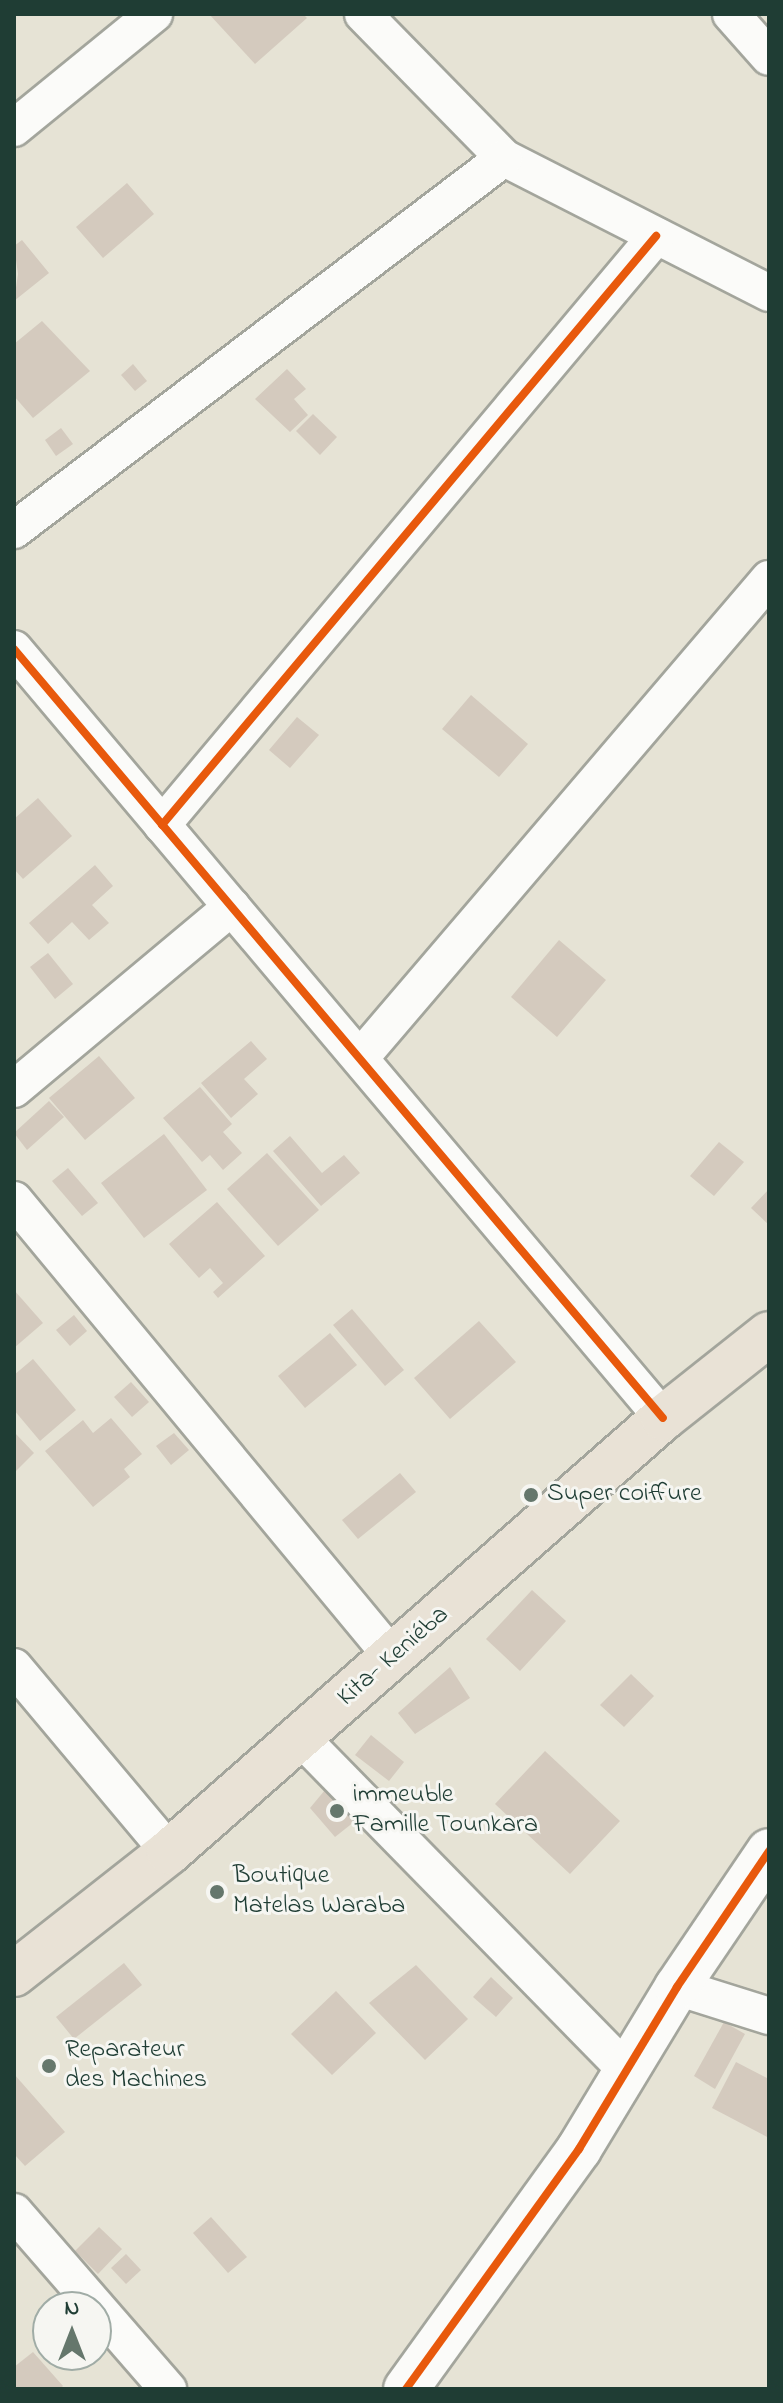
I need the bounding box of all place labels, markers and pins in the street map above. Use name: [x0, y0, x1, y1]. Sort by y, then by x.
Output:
place label: Super coiffure: [547, 1479, 702, 1511]
marker: Super coiffure: [522, 1486, 540, 1504]
place label: immeuble Famille Tounkara: [353, 1780, 538, 1842]
marker: immeuble Famille Tounkara: [328, 1802, 346, 1820]
place label: Boutique Matelas Waraba: [233, 1861, 405, 1922]
marker: Boutique Matelas Waraba: [208, 1883, 226, 1901]
place label: Reparateur des Machines: [65, 2035, 207, 2096]
marker: Reparateur des Machines: [40, 2057, 58, 2075]

